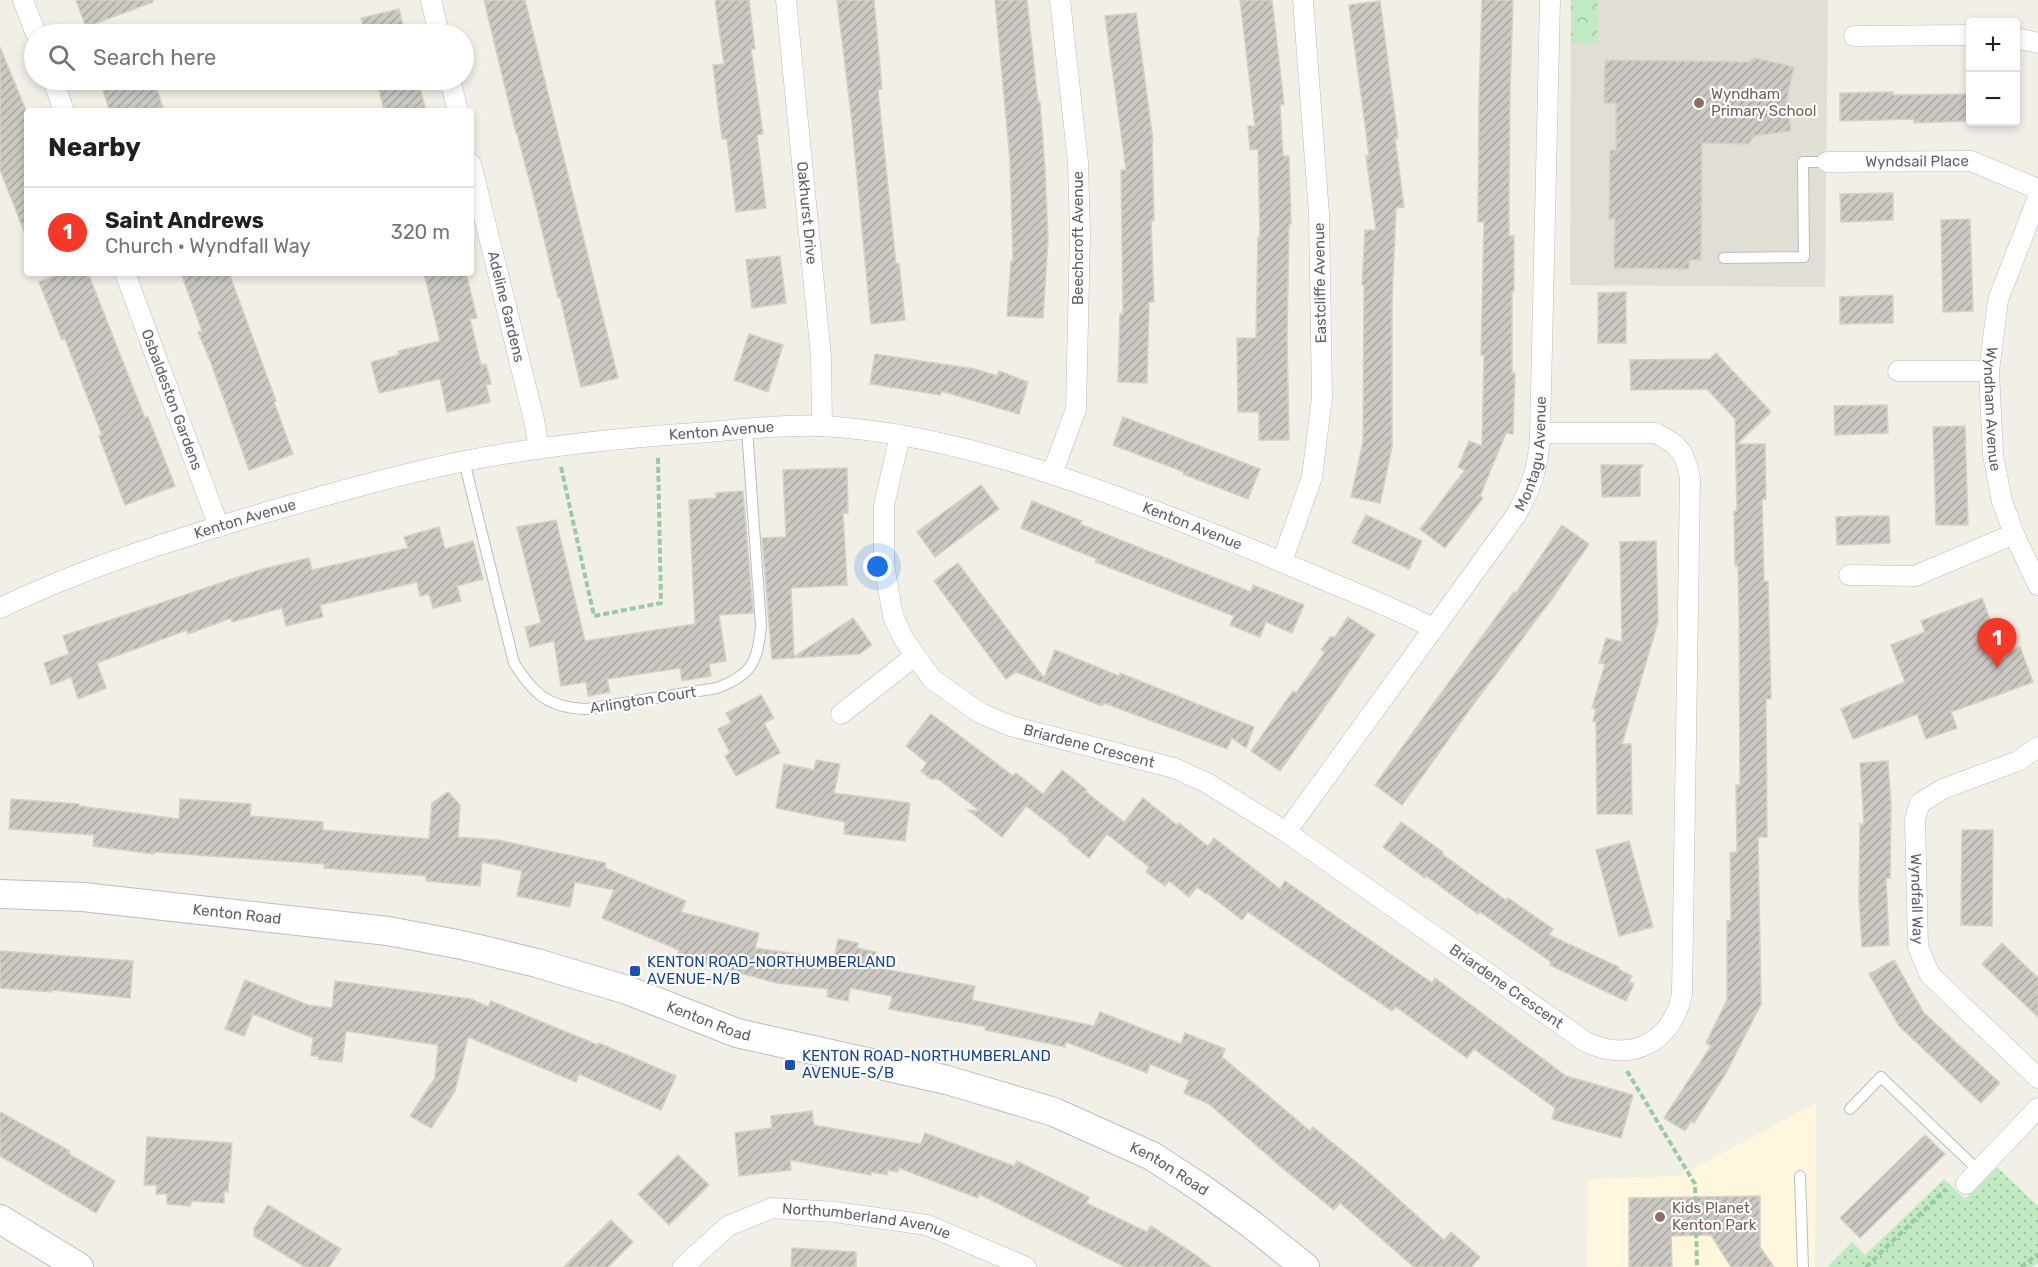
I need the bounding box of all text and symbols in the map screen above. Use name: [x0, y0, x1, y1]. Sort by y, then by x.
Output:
map controls: [1966, 18, 2020, 126]
button: +: [1966, 18, 2020, 72]
search box: [24, 24, 474, 90]
icon: search: [45, 41, 78, 74]
text: Search here: [93, 44, 216, 71]
button: −: [1966, 72, 2020, 126]
place label: Wyndham Primary School: [1711, 85, 1816, 120]
marker: Wyndham Primary School: [1692, 96, 1706, 110]
text: Nearby: [48, 132, 141, 163]
street label: Wyndsail Place: [1865, 152, 1969, 171]
street label: Oakhurst Drive: [793, 161, 821, 265]
street label: Beechcroft Avenue: [1069, 171, 1087, 305]
text: Saint Andrews: [105, 207, 264, 234]
text: 1: [63, 220, 72, 244]
text: 320 m: [391, 220, 450, 244]
street label: Eastcliffe Avenue: [1310, 222, 1330, 344]
text: Church · Wyndfall Way: [105, 234, 311, 258]
street label: Adeline Gardens: [484, 249, 529, 365]
street label: Osbaldeston Gardens: [138, 327, 206, 473]
street label: Wyndham Avenue: [1980, 346, 2005, 473]
street label: Montagu Avenue: [1511, 396, 1550, 514]
street label: Kenton Avenue: [668, 418, 775, 444]
street label: Kenton Avenue: [192, 495, 298, 543]
street label: Kenton Avenue: [1140, 498, 1245, 554]
your location: [863, 552, 892, 581]
pin: 1: [1978, 618, 2016, 668]
street label: Arlington Court: [588, 683, 698, 717]
street label: Briardene Crescent: [1021, 721, 1157, 772]
street label: Wyndfall Way: [1907, 853, 1927, 945]
street label: Kenton Road: [192, 900, 282, 928]
street label: Briardene Crescent: [1446, 940, 1567, 1032]
place label: KENTON ROAD-NORTHUMBERLAND AVENUE-N/B: [647, 953, 896, 988]
marker: KENTON ROAD-NORTHUMBERLAND AVENUE-N/B: [628, 964, 642, 978]
street label: Kenton Road: [664, 997, 753, 1045]
place label: KENTON ROAD-NORTHUMBERLAND AVENUE-S/B: [802, 1047, 1051, 1082]
marker: KENTON ROAD-NORTHUMBERLAND AVENUE-S/B: [783, 1058, 797, 1072]
street label: Kenton Road: [1127, 1138, 1212, 1199]
place label: Kids Planet Kenton Park: [1672, 1199, 1757, 1234]
street label: Northumberland Avenue: [781, 1200, 954, 1243]
marker: Kids Planet Kenton Park: [1653, 1210, 1667, 1224]

